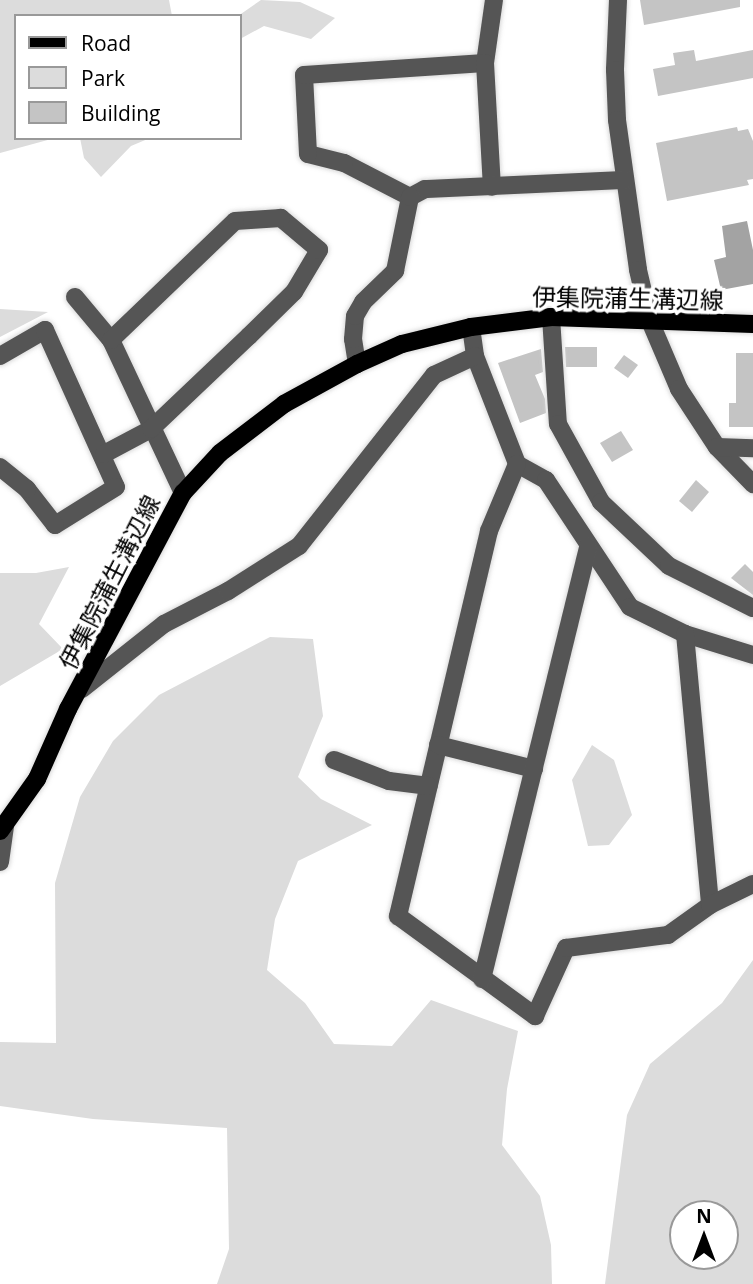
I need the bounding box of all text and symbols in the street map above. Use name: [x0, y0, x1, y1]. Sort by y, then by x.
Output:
legend: [14, 14, 242, 140]
text: Road: [81, 29, 131, 57]
text: Park: [81, 64, 125, 92]
text: Building: [81, 99, 160, 127]
street label: 伊集院蒲生溝辺線: [532, 282, 724, 314]
street label: 伊集院蒲生溝辺線: [53, 490, 165, 674]
north arrow: [669, 1200, 739, 1270]
text: N: [696, 1203, 712, 1229]

